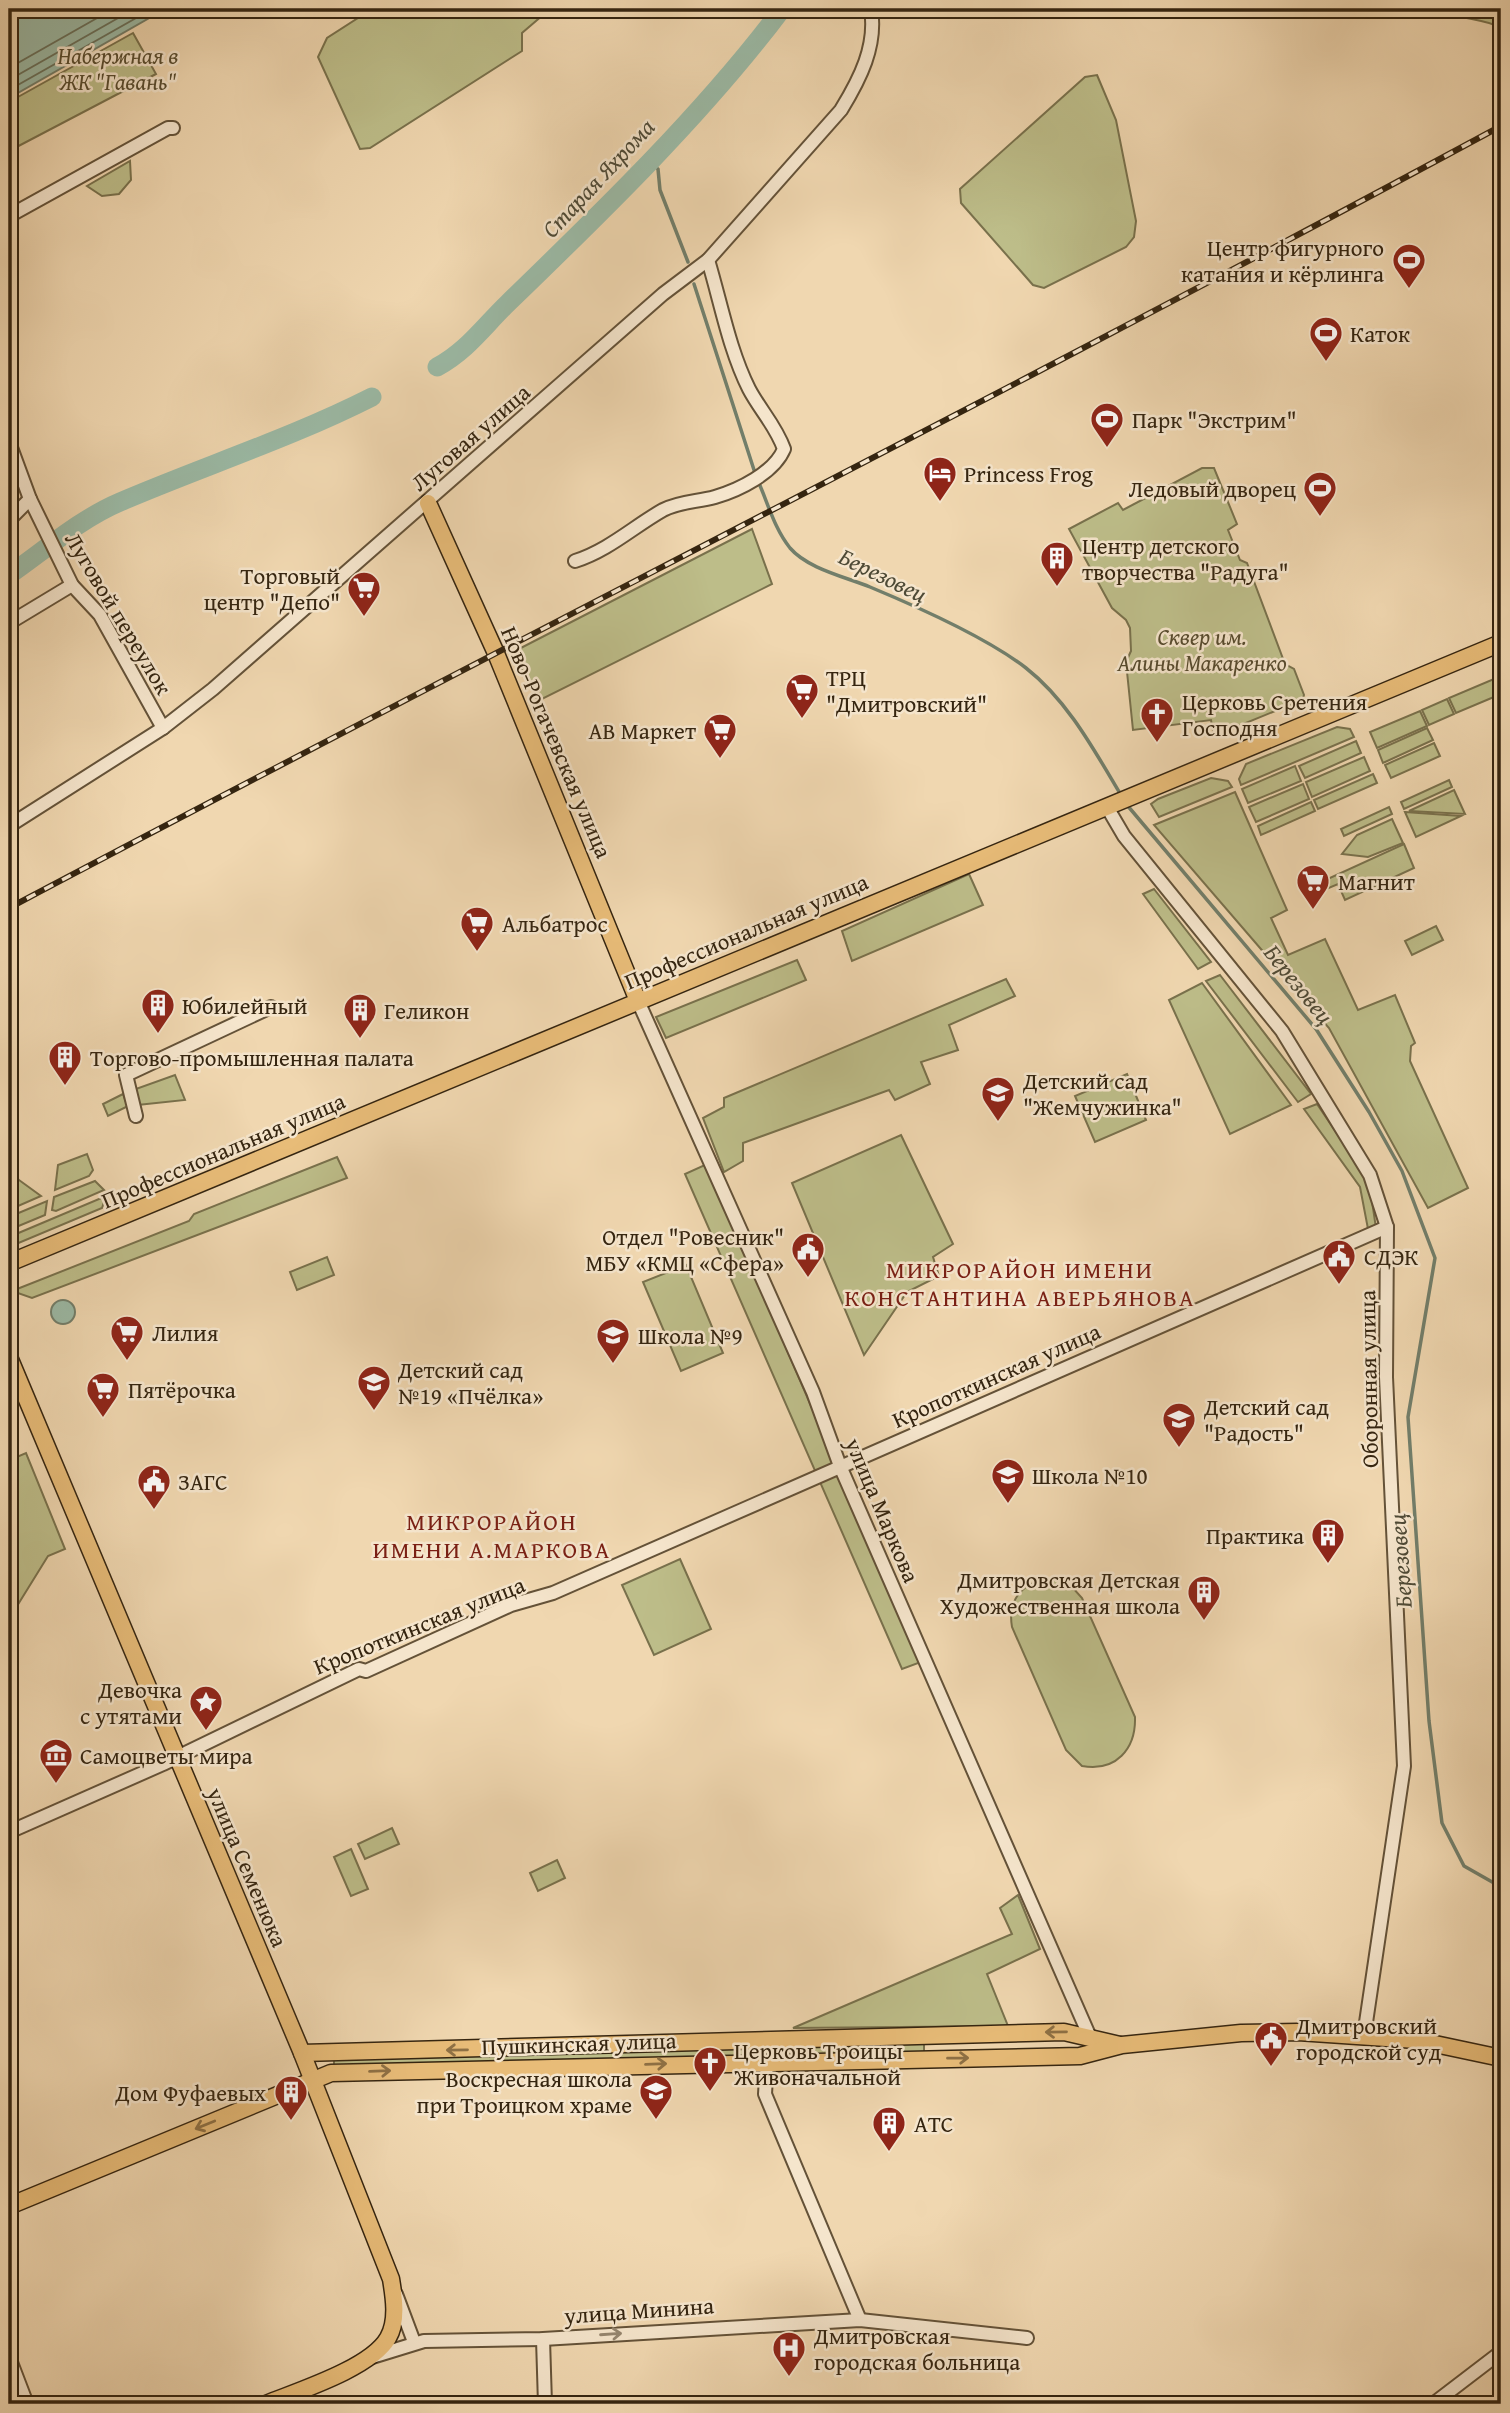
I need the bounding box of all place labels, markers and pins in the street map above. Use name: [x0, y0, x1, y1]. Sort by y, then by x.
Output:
place label: Центр фигурного катания и кёрлинга: [1181, 231, 1384, 290]
sports icon: Центр фигурного катания и кёрлинга: [1390, 241, 1428, 290]
sports icon: Каток: [1307, 314, 1345, 363]
place label: Каток: [1350, 317, 1410, 350]
sports icon: Парк "Экстрим": [1088, 400, 1126, 449]
place label: Парк "Экстрим": [1132, 403, 1297, 436]
hotel icon: Princess Frog: [921, 454, 959, 503]
place label: Princess Frog: [964, 457, 1094, 490]
sports icon: Ледовый дворец: [1301, 469, 1339, 518]
place label: Ледовый дворец: [1129, 472, 1296, 505]
place label: Центр детского творчества "Радуга": [1082, 529, 1289, 588]
building icon: Центр детского творчества "Радуга": [1038, 539, 1076, 588]
place label: Торговый центр "Депо": [204, 559, 340, 618]
supermarket icon: Торговый центр "Депо": [345, 569, 383, 618]
place label: ТРЦ "Дмитровский": [826, 661, 987, 720]
supermarket icon: ТРЦ "Дмитровский": [783, 671, 821, 720]
place label: Церковь Сретения Господня: [1182, 685, 1368, 744]
church icon: Церковь Сретения Господня: [1138, 695, 1176, 744]
supermarket icon: АВ Маркет: [701, 711, 739, 760]
place label: АВ Маркет: [589, 714, 696, 747]
supermarket icon: Магнит: [1294, 862, 1332, 911]
place label: Магнит: [1338, 865, 1415, 898]
supermarket icon: Альбатрос: [458, 904, 496, 953]
place label: Альбатрос: [502, 907, 608, 940]
building icon: Юбилейный: [139, 986, 177, 1035]
place label: Юбилейный: [182, 989, 308, 1022]
building icon: Геликон: [341, 991, 379, 1040]
place label: Геликон: [384, 994, 469, 1027]
building icon: Торгово-промышленная палата: [46, 1038, 84, 1087]
place label: Торгово-промышленная палата: [90, 1041, 414, 1074]
place label: Детский сад "Жемчужинка": [1022, 1064, 1182, 1123]
school or university icon: Детский сад "Жемчужинка": [979, 1074, 1017, 1123]
place label: Отдел "Ровесник" МБУ «КМЦ «Сфера»: [586, 1220, 784, 1279]
public building icon: Отдел "Ровесник" МБУ «КМЦ «Сфера»: [789, 1230, 827, 1279]
public building icon: СДЭК: [1320, 1237, 1358, 1286]
place label: СДЭК: [1364, 1240, 1418, 1273]
supermarket icon: Лилия: [108, 1313, 146, 1362]
place label: Лилия: [152, 1316, 219, 1349]
school or university icon: Школа №9: [594, 1316, 632, 1365]
place label: Школа №9: [638, 1319, 742, 1352]
place label: Детский сад №19 «Пчёлка»: [397, 1353, 543, 1412]
school or university icon: Детский сад №19 «Пчёлка»: [355, 1363, 393, 1412]
supermarket icon: Пятёрочка: [84, 1370, 122, 1419]
place label: Пятёрочка: [128, 1373, 236, 1406]
place label: Детский сад "Радость": [1203, 1390, 1329, 1449]
school or university icon: Детский сад "Радость": [1160, 1400, 1198, 1449]
school or university icon: Школа №10: [989, 1456, 1027, 1505]
place label: Школа №10: [1032, 1459, 1148, 1492]
public building icon: ЗАГС: [135, 1462, 173, 1511]
place label: ЗАГС: [178, 1465, 228, 1498]
building icon: Практика: [1309, 1516, 1347, 1565]
place label: Практика: [1206, 1519, 1304, 1552]
place label: Дмитровская Детская Художественная школа: [940, 1563, 1180, 1622]
building icon: Дмитровская Детская Художественная школа: [1185, 1573, 1223, 1622]
place label: Девочка с утятами: [80, 1673, 182, 1732]
place icon: Девочка с утятами: [187, 1683, 225, 1732]
museum icon: Самоцветы мира: [37, 1736, 75, 1785]
place label: Самоцветы мира: [80, 1739, 253, 1772]
place label: Дмитровский городской суд: [1295, 2009, 1442, 2068]
public building icon: Дмитровский городской суд: [1252, 2019, 1290, 2068]
place label: Церковь Троицы Живоначальной: [733, 2034, 903, 2093]
church icon: Церковь Троицы Живоначальной: [691, 2044, 729, 2093]
place label: Воскресная школа при Троицком храме: [417, 2062, 632, 2121]
school or university icon: Воскресная школа при Троицком храме: [637, 2072, 675, 2121]
building icon: Дом Фуфаевых: [272, 2073, 310, 2122]
place label: Дом Фуфаевых: [114, 2076, 266, 2109]
building icon: АТС: [870, 2104, 908, 2153]
place label: АТС: [914, 2107, 953, 2140]
place label: Дмитровская городская больница: [813, 2319, 1020, 2378]
hospital icon: Дмитровская городская больница: [770, 2329, 808, 2378]

